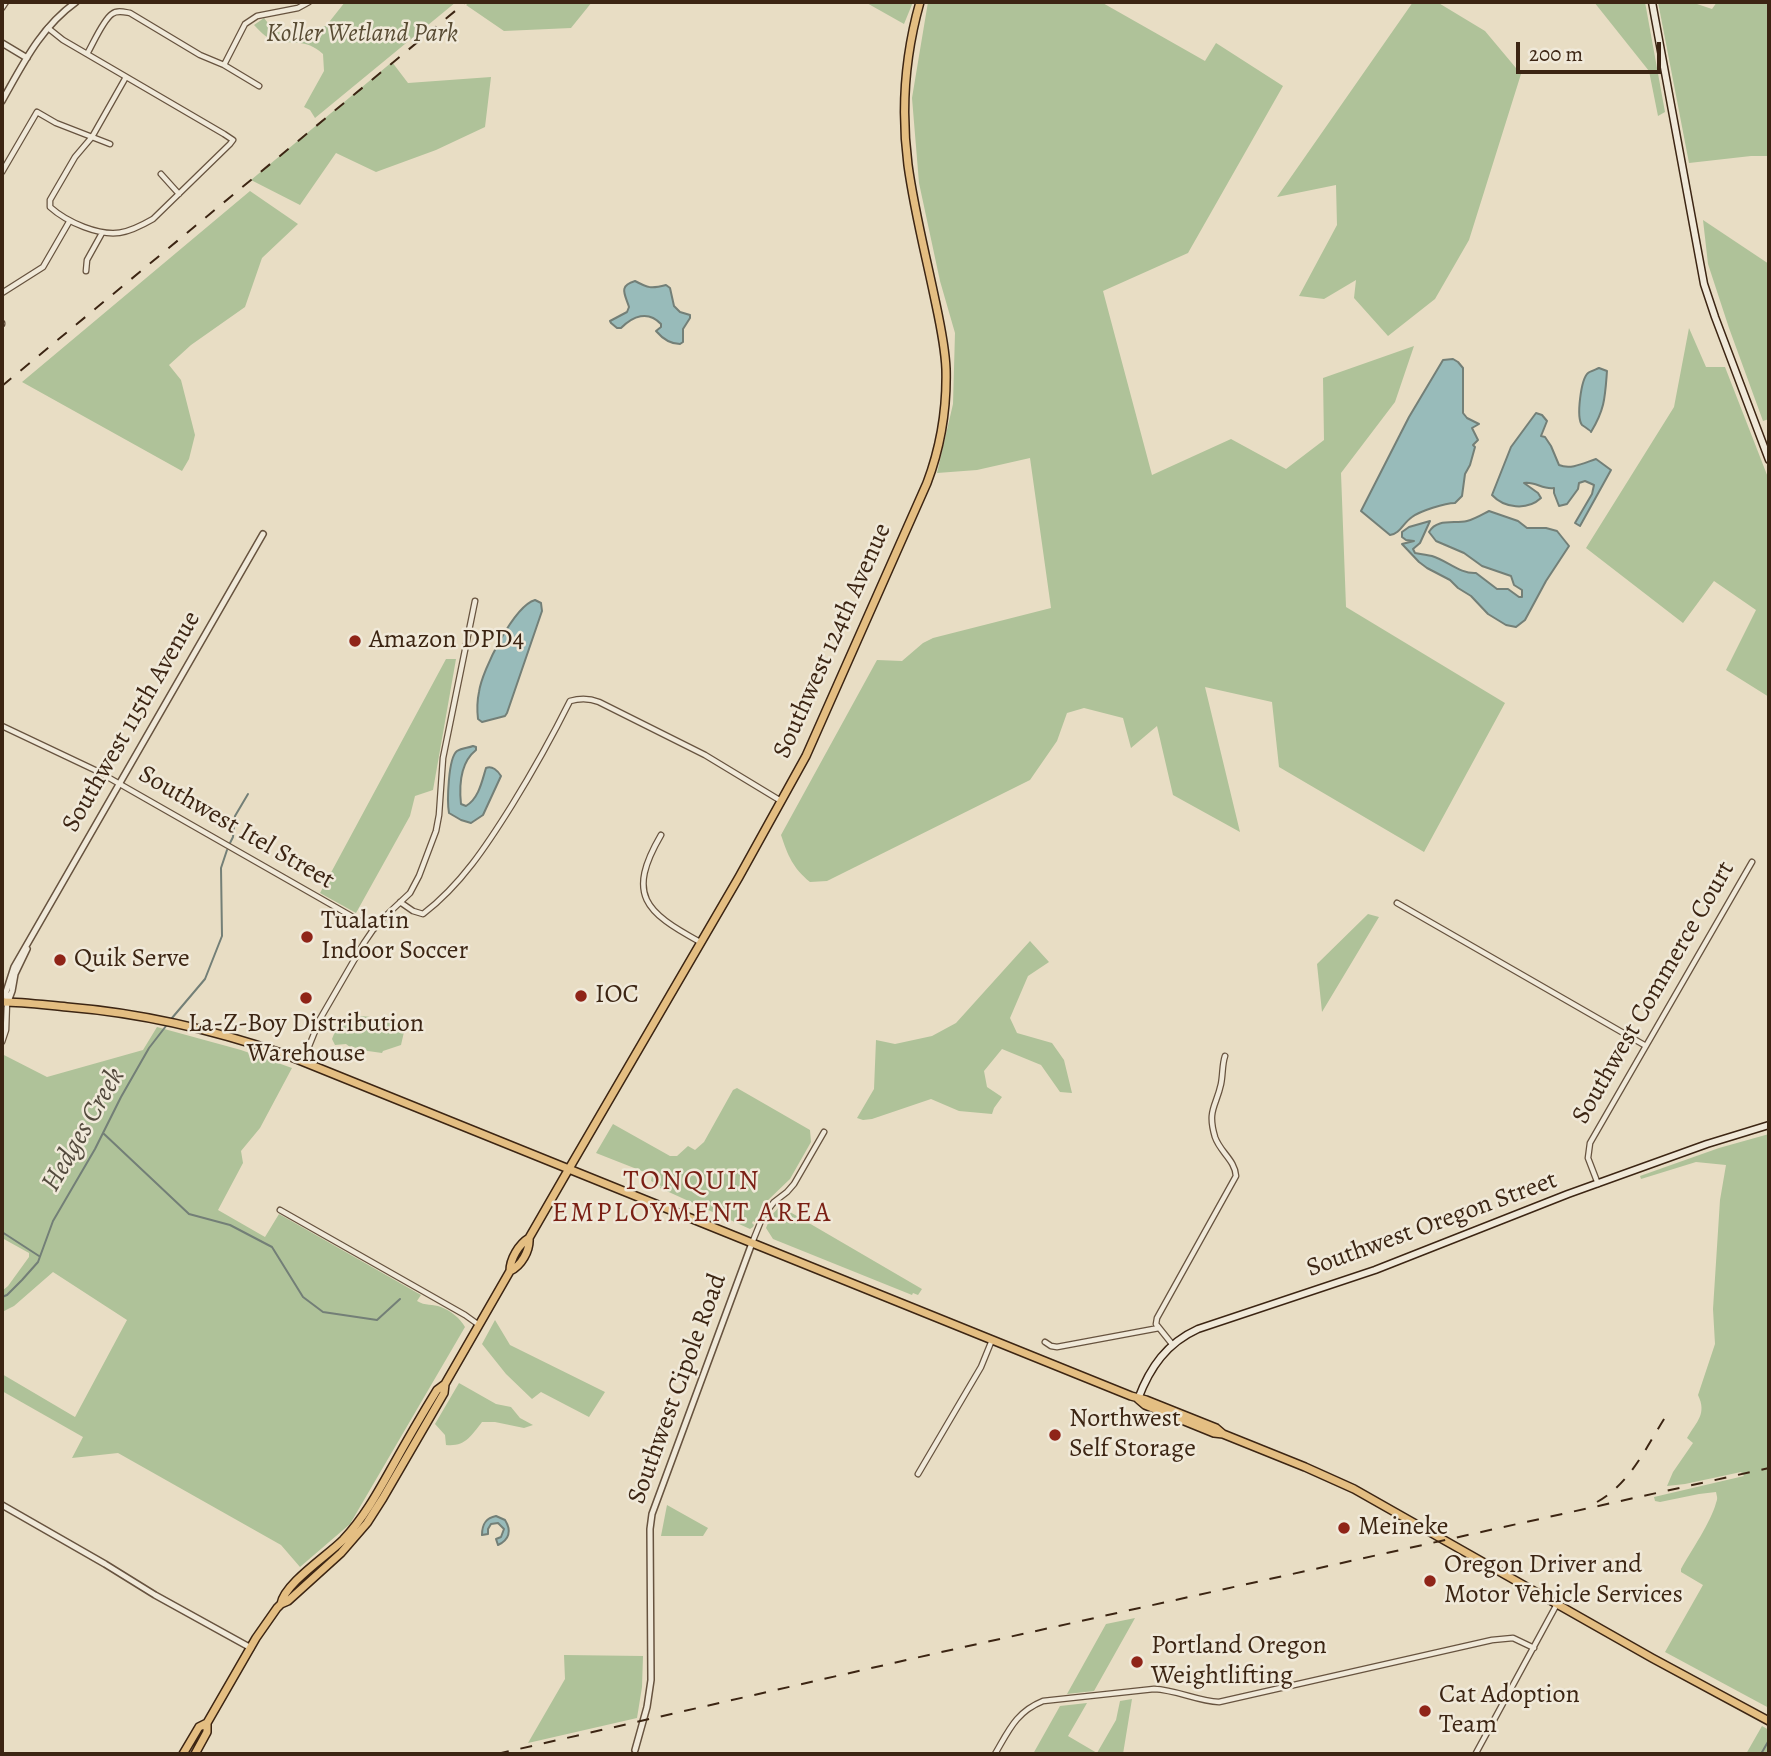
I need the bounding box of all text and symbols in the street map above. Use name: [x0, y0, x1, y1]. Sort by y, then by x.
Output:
park label: Koller Wetland Park: [266, 19, 458, 51]
scale bar: [1519, 28, 1664, 72]
text: 200 m: [1529, 40, 1583, 68]
street label: Southwest 124th Avenue: [767, 519, 899, 763]
street label: Southwest 115th Avenue: [56, 606, 208, 838]
place label: Amazon DPD4: [369, 625, 524, 657]
marker: Amazon DPD4: [347, 633, 363, 649]
street label: Southwest Itel Street: [132, 759, 340, 897]
street label: Southwest Commerce Court: [1566, 856, 1742, 1130]
place label: Tualatin Indoor Soccer: [321, 906, 468, 968]
marker: Tualatin Indoor Soccer: [299, 929, 315, 945]
place label: Quik Serve: [74, 944, 190, 976]
marker: Quik Serve: [52, 952, 68, 968]
place label: IOC: [595, 980, 639, 1012]
marker: IOC: [573, 988, 589, 1004]
marker: La-Z-Boy Distribution Warehouse: [298, 990, 314, 1006]
place label: La-Z-Boy Distribution Warehouse: [188, 1009, 424, 1070]
water label: Hedges Creek: [35, 1062, 133, 1198]
district label: TONQUIN EMPLOYMENT AREA: [554, 1165, 830, 1231]
street label: Southwest Oregon Street: [1302, 1165, 1562, 1285]
street label: Southwest Cipole Road: [622, 1269, 734, 1509]
place label: Northwest Self Storage: [1069, 1404, 1196, 1466]
marker: Northwest Self Storage: [1047, 1427, 1063, 1443]
place label: Meineke: [1358, 1512, 1448, 1544]
marker: Meineke: [1336, 1520, 1352, 1536]
place label: Oregon Driver and Motor Vehicle Services: [1444, 1550, 1683, 1612]
marker: Oregon Driver and Motor Vehicle Services: [1422, 1573, 1438, 1589]
place label: Portland Oregon Weightlifting: [1151, 1631, 1327, 1692]
marker: Portland Oregon Weightlifting: [1129, 1654, 1145, 1670]
place label: Cat Adoption Team: [1439, 1680, 1580, 1742]
marker: Cat Adoption Team: [1417, 1703, 1433, 1719]

